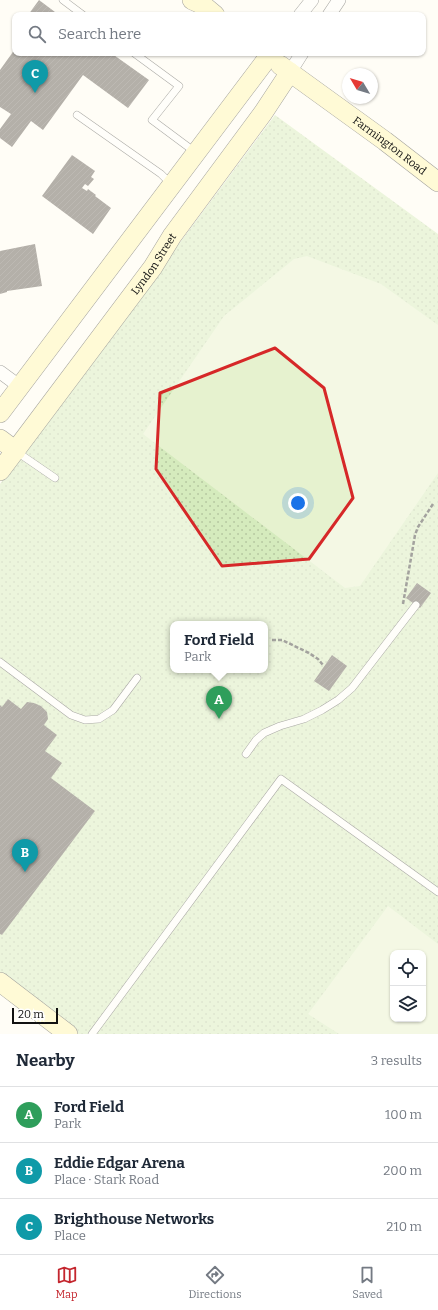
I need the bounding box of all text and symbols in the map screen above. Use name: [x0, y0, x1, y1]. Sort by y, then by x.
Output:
search box: [12, 12, 426, 56]
icon: search: [26, 23, 48, 45]
text: Search here: [58, 25, 141, 43]
pin: C: [22, 60, 48, 93]
north arrow: [342, 68, 378, 104]
street label: Farmington Road: [350, 113, 429, 177]
street label: Lyndon Street: [128, 230, 179, 297]
your location: [288, 493, 308, 513]
popup: [170, 621, 268, 673]
text: Ford Field: [184, 631, 254, 649]
text: Park: [184, 649, 211, 664]
pin: A: [206, 686, 232, 719]
pin: B: [12, 839, 38, 872]
map controls: [390, 950, 426, 1022]
button: locate: [390, 950, 426, 986]
button: layers: [390, 986, 426, 1022]
scale bar: [12, 1006, 58, 1025]
text: 20 m: [18, 1008, 44, 1021]
text: Nearby: [16, 1050, 75, 1071]
text: 3 results: [371, 1053, 422, 1068]
text: Ford Field: [54, 1098, 124, 1116]
text: A: [24, 1107, 34, 1122]
text: 100 m: [385, 1107, 422, 1122]
text: Park: [54, 1116, 81, 1131]
text: Eddie Edgar Arena: [54, 1154, 185, 1172]
text: B: [25, 1163, 33, 1178]
text: 200 m: [383, 1163, 422, 1178]
text: Place · Stark Road: [54, 1172, 159, 1187]
text: Brighthouse Networks: [54, 1210, 214, 1228]
text: C: [25, 1219, 33, 1234]
text: 210 m: [386, 1219, 422, 1234]
text: Place: [54, 1228, 86, 1243]
tab: Map: [55, 1264, 78, 1301]
tab: Directions: [189, 1264, 241, 1301]
tab: Saved: [352, 1264, 383, 1301]

